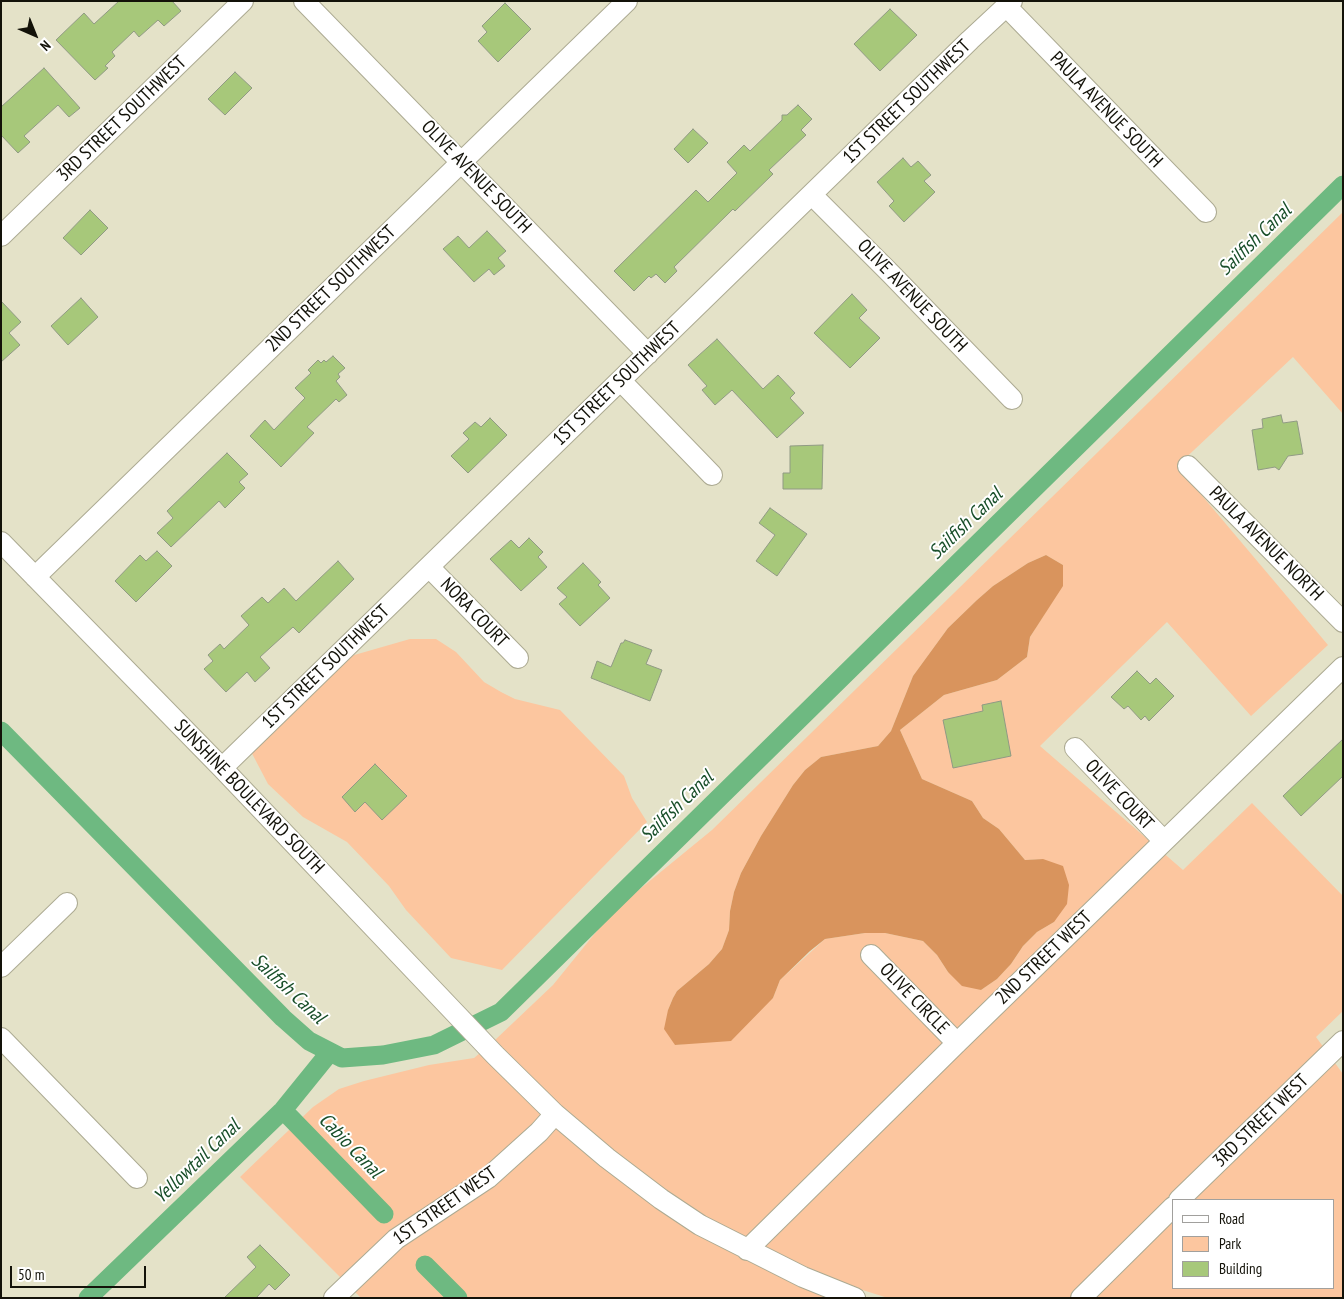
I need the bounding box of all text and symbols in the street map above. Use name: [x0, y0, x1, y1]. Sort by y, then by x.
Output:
north arrow: [10, 10, 60, 60]
street label: 1ST STREET SOUTHWEST: [838, 35, 976, 169]
text: N: [36, 37, 54, 55]
street label: PAULA AVENUE SOUTH: [1045, 47, 1167, 173]
street label: 3RD STREET SOUTHWEST: [53, 51, 191, 187]
street label: OLIVE AVENUE SOUTH: [416, 116, 536, 238]
water label: Sailfish Canal: [1213, 199, 1297, 281]
street label: 2ND STREET SOUTHWEST: [261, 221, 401, 357]
street label: OLIVE AVENUE SOUTH: [852, 235, 972, 357]
street label: 1ST STREET SOUTHWEST: [548, 317, 686, 451]
street label: PAULA AVENUE NORTH: [1204, 482, 1328, 606]
water label: Sailfish Canal: [924, 483, 1008, 565]
street label: NORA COURT: [435, 574, 513, 652]
street label: 1ST STREET SOUTHWEST: [257, 600, 395, 734]
street label: SUNSHINE BOULEVARD SOUTH: [169, 715, 329, 879]
street label: OLIVE COURT: [1080, 755, 1158, 835]
water label: Sailfish Canal: [635, 766, 719, 848]
street label: 2ND STREET WEST: [991, 906, 1097, 1010]
water label: Sailfish Canal: [246, 949, 330, 1029]
street label: OLIVE CIRCLE: [874, 959, 954, 1039]
street label: 3RD STREET WEST: [1209, 1070, 1313, 1172]
water label: Cabio Canal: [313, 1108, 387, 1184]
water label: Yellowtail Canal: [149, 1115, 245, 1209]
street label: 1ST STREET WEST: [389, 1162, 501, 1250]
legend: [1172, 1199, 1334, 1289]
text: Road: [1219, 1209, 1245, 1228]
text: Park: [1219, 1234, 1241, 1253]
scale bar: [12, 1256, 149, 1288]
text: Building: [1219, 1259, 1262, 1278]
text: 50 m: [18, 1265, 44, 1284]

